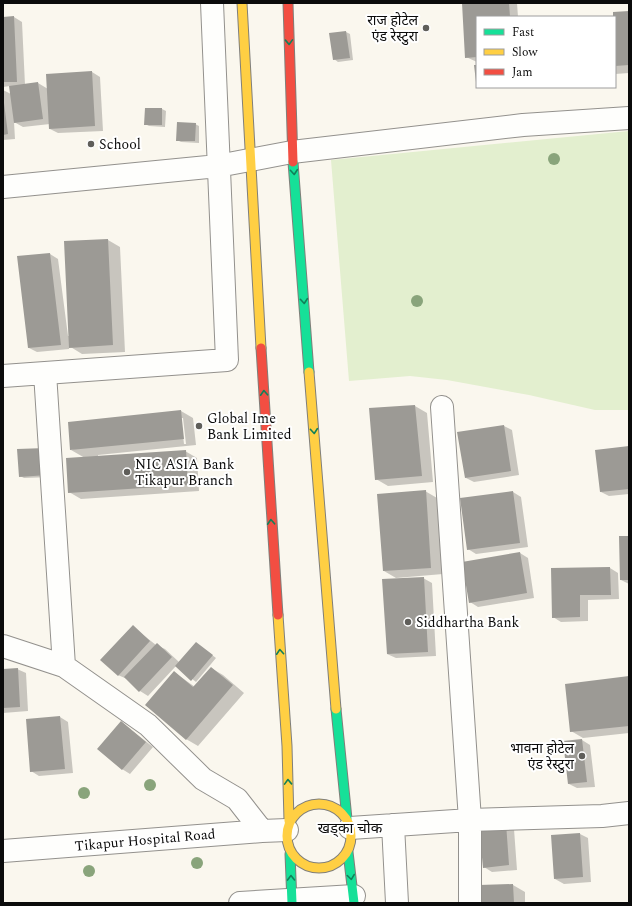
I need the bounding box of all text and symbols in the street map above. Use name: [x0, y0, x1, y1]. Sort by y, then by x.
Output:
place label: राज होटेल एंड रेस्टुरा: [367, 10, 418, 47]
legend: [476, 16, 616, 88]
marker: राज होटेल एंड रेस्टुरा: [421, 23, 431, 33]
text: Fast: [512, 23, 534, 42]
one-way arrow: [285, 39, 293, 45]
text: Slow: [512, 43, 538, 62]
text: Jam: [512, 63, 533, 82]
place label: School: [99, 134, 141, 155]
marker: School: [86, 139, 96, 149]
one-way arrow: [289, 169, 298, 175]
one-way arrow: [300, 298, 309, 304]
one-way arrow: [259, 390, 268, 396]
place label: Global Ime Bank Limited: [207, 408, 292, 445]
marker: Global Ime Bank Limited: [194, 421, 204, 431]
one-way arrow: [310, 428, 319, 434]
place label: NIC ASIA Bank Tikapur Branch: [135, 454, 235, 491]
marker: NIC ASIA Bank Tikapur Branch: [122, 467, 132, 477]
one-way arrow: [267, 519, 276, 525]
place label: Siddhartha Bank: [416, 612, 520, 633]
marker: Siddhartha Bank: [403, 617, 413, 627]
one-way arrow: [276, 649, 285, 655]
place label: भावना होटेल एंड रेस्टुरा: [510, 738, 574, 775]
marker: भावना होटेल एंड रेस्टुरा: [577, 751, 587, 761]
one-way arrow: [284, 779, 292, 785]
district label: खड्का चोक: [318, 817, 383, 840]
street label: Tikapur Hospital Road: [74, 823, 216, 857]
one-way arrow: [346, 874, 355, 881]
one-way arrow: [287, 875, 295, 881]

